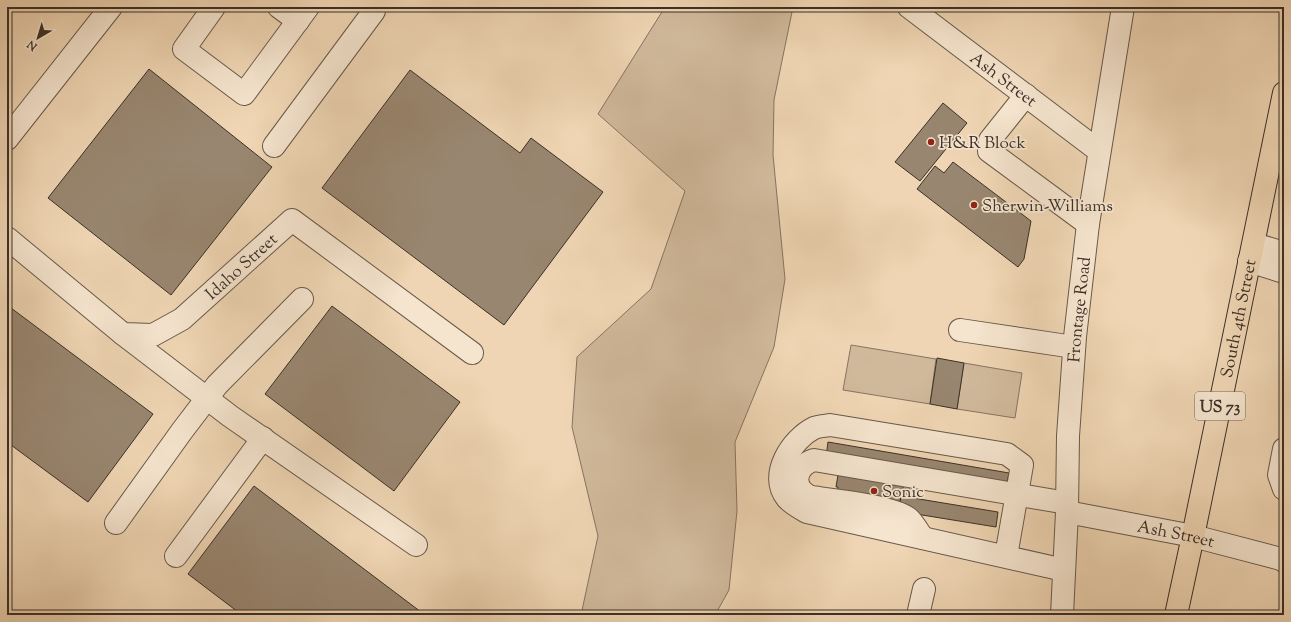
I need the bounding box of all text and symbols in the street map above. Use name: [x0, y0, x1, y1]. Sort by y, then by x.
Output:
north arrow: [18, 18, 58, 58]
text: N: [24, 36, 42, 55]
street label: Ash Street: [964, 47, 1041, 114]
place label: H&R Block: [939, 132, 1026, 156]
marker: H&R Block: [926, 137, 936, 147]
place label: Sherwin-Williams: [982, 195, 1113, 219]
marker: Sherwin-Williams: [969, 200, 979, 210]
street label: Idaho Street: [201, 228, 284, 306]
street label: Frontage Road: [1063, 255, 1098, 363]
street label: South 4th Street: [1216, 257, 1264, 380]
road number: US 73: [1195, 392, 1245, 420]
place label: Sonic: [882, 481, 924, 505]
marker: Sonic: [869, 486, 879, 496]
street label: Ash Street: [1135, 516, 1217, 555]

